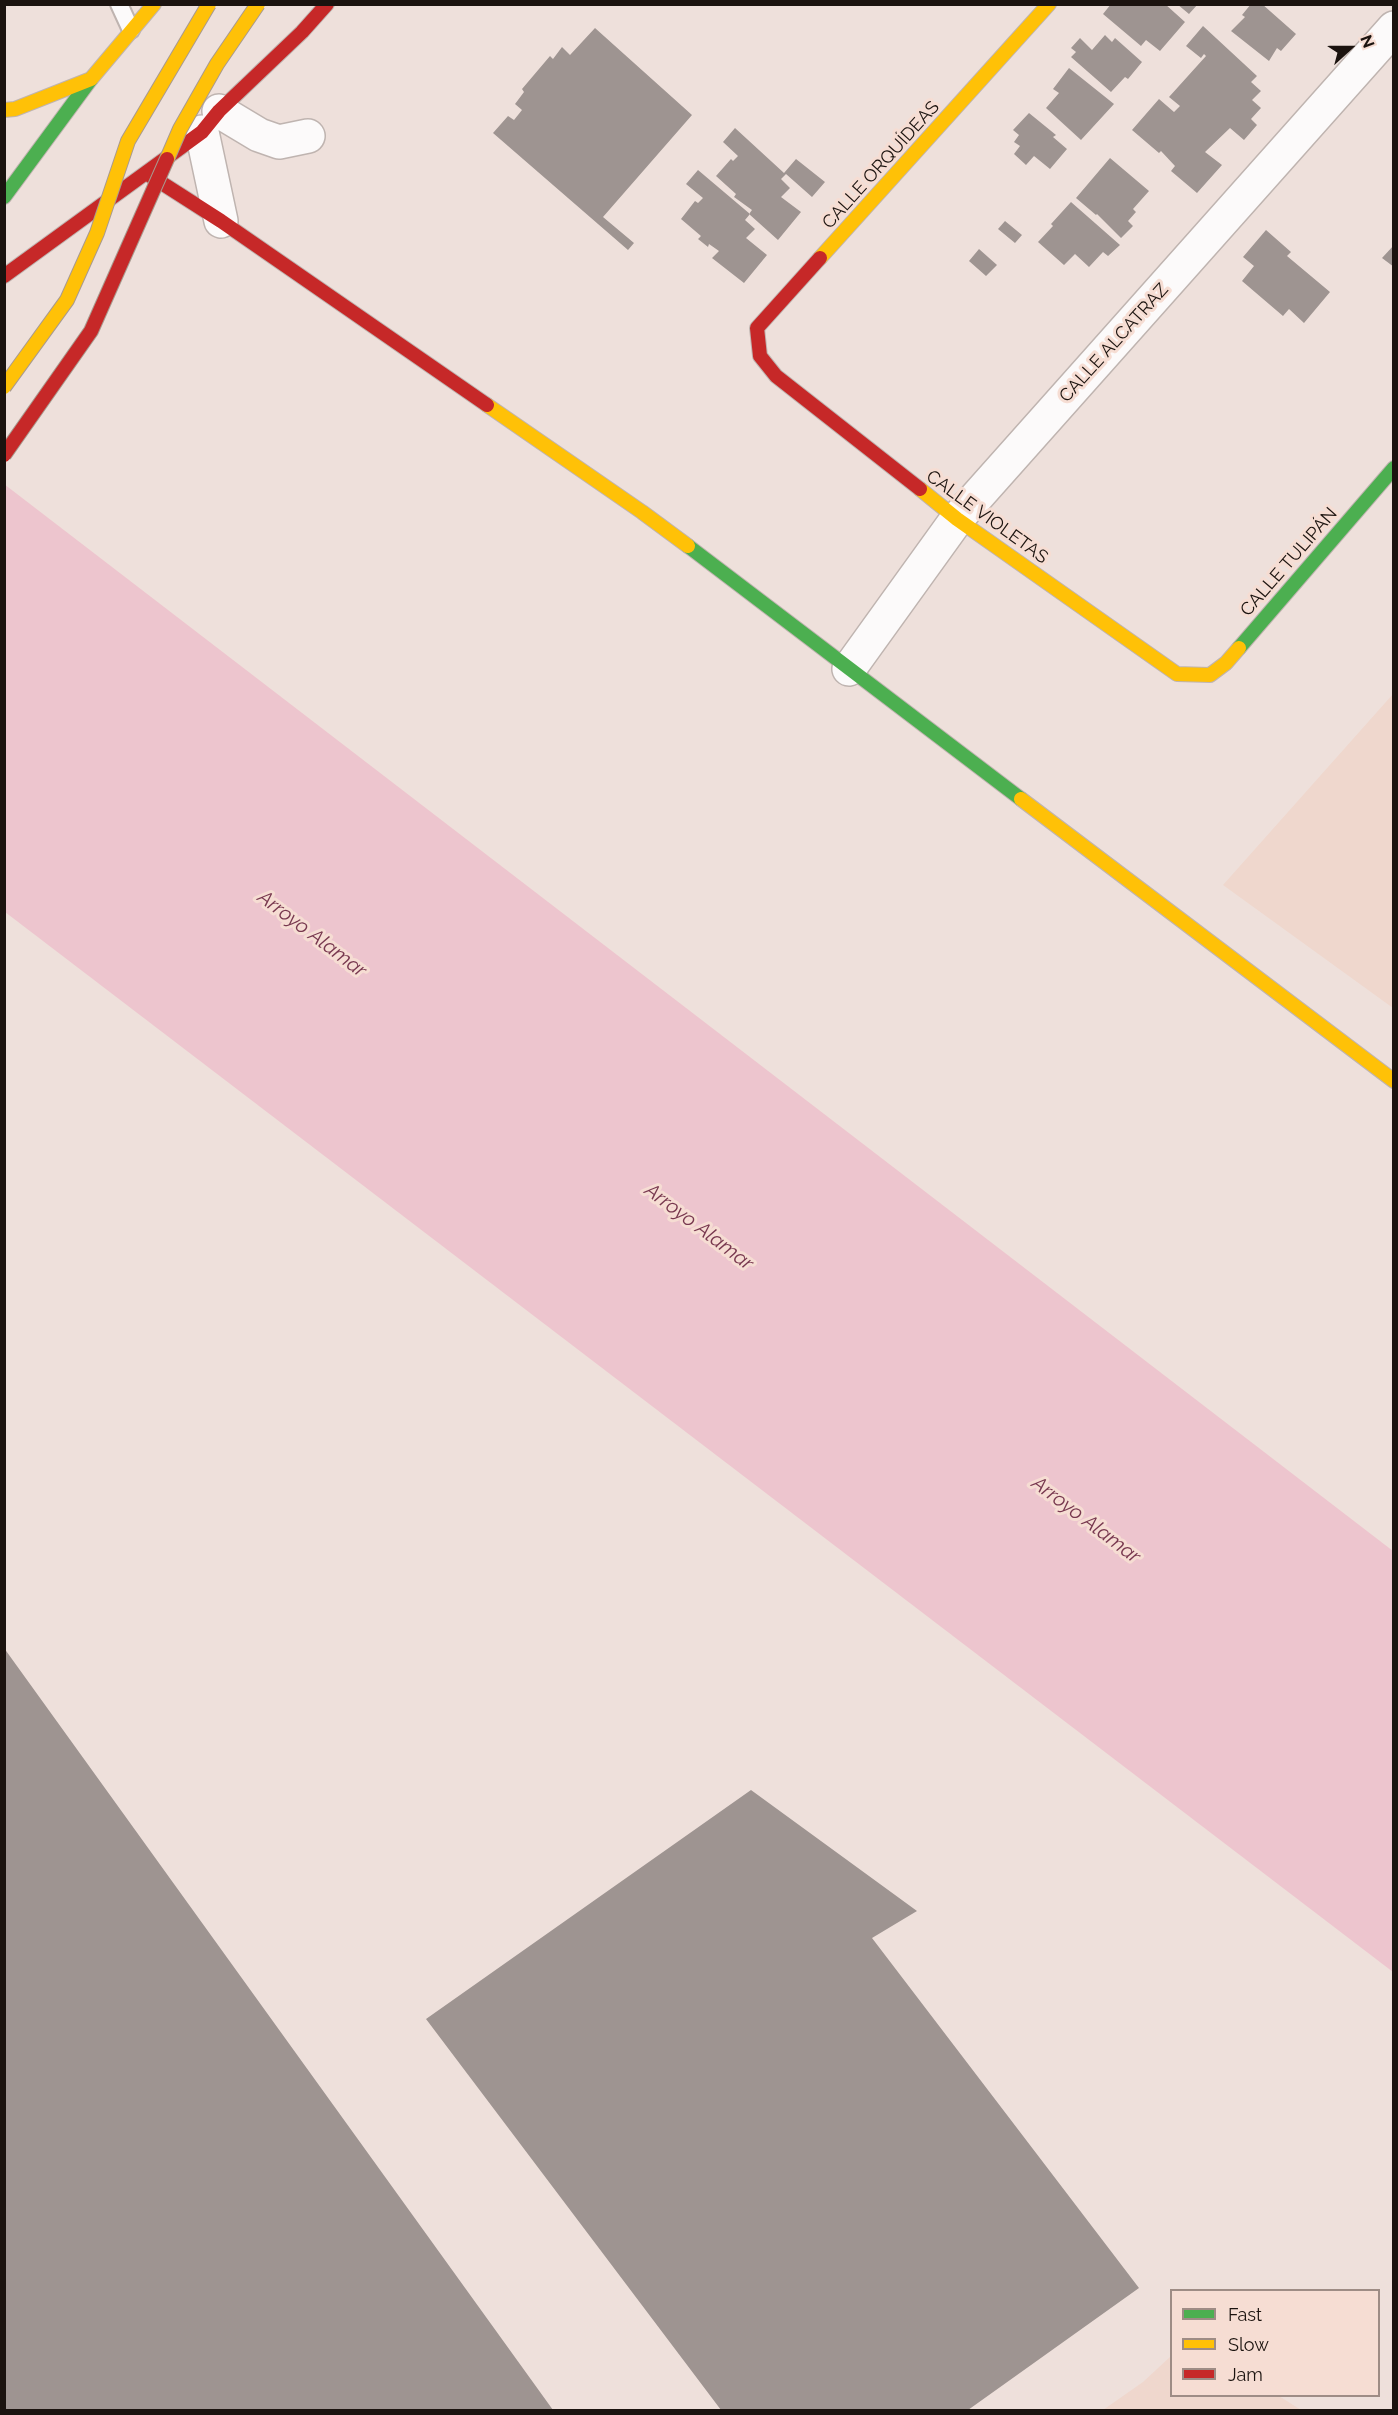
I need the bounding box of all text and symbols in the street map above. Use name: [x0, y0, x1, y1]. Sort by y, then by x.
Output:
north arrow: [1320, 18, 1380, 78]
text: N: [1356, 32, 1378, 50]
street label: CALLE ORQUÍDEAS: [818, 97, 944, 233]
street label: CALLE ALCATRAZ: [1055, 279, 1173, 407]
street label: CALLE VIOLETAS: [922, 466, 1052, 568]
street label: CALLE TULIPÁN: [1236, 503, 1342, 621]
water label: Arroyo Alamar: [253, 885, 371, 983]
water label: Arroyo Alamar: [640, 1178, 758, 1276]
water label: Arroyo Alamar: [1027, 1471, 1145, 1569]
legend: [1170, 2289, 1380, 2397]
text: Fast: [1228, 2304, 1262, 2325]
text: Slow: [1228, 2334, 1269, 2355]
text: Jam: [1228, 2364, 1263, 2385]

